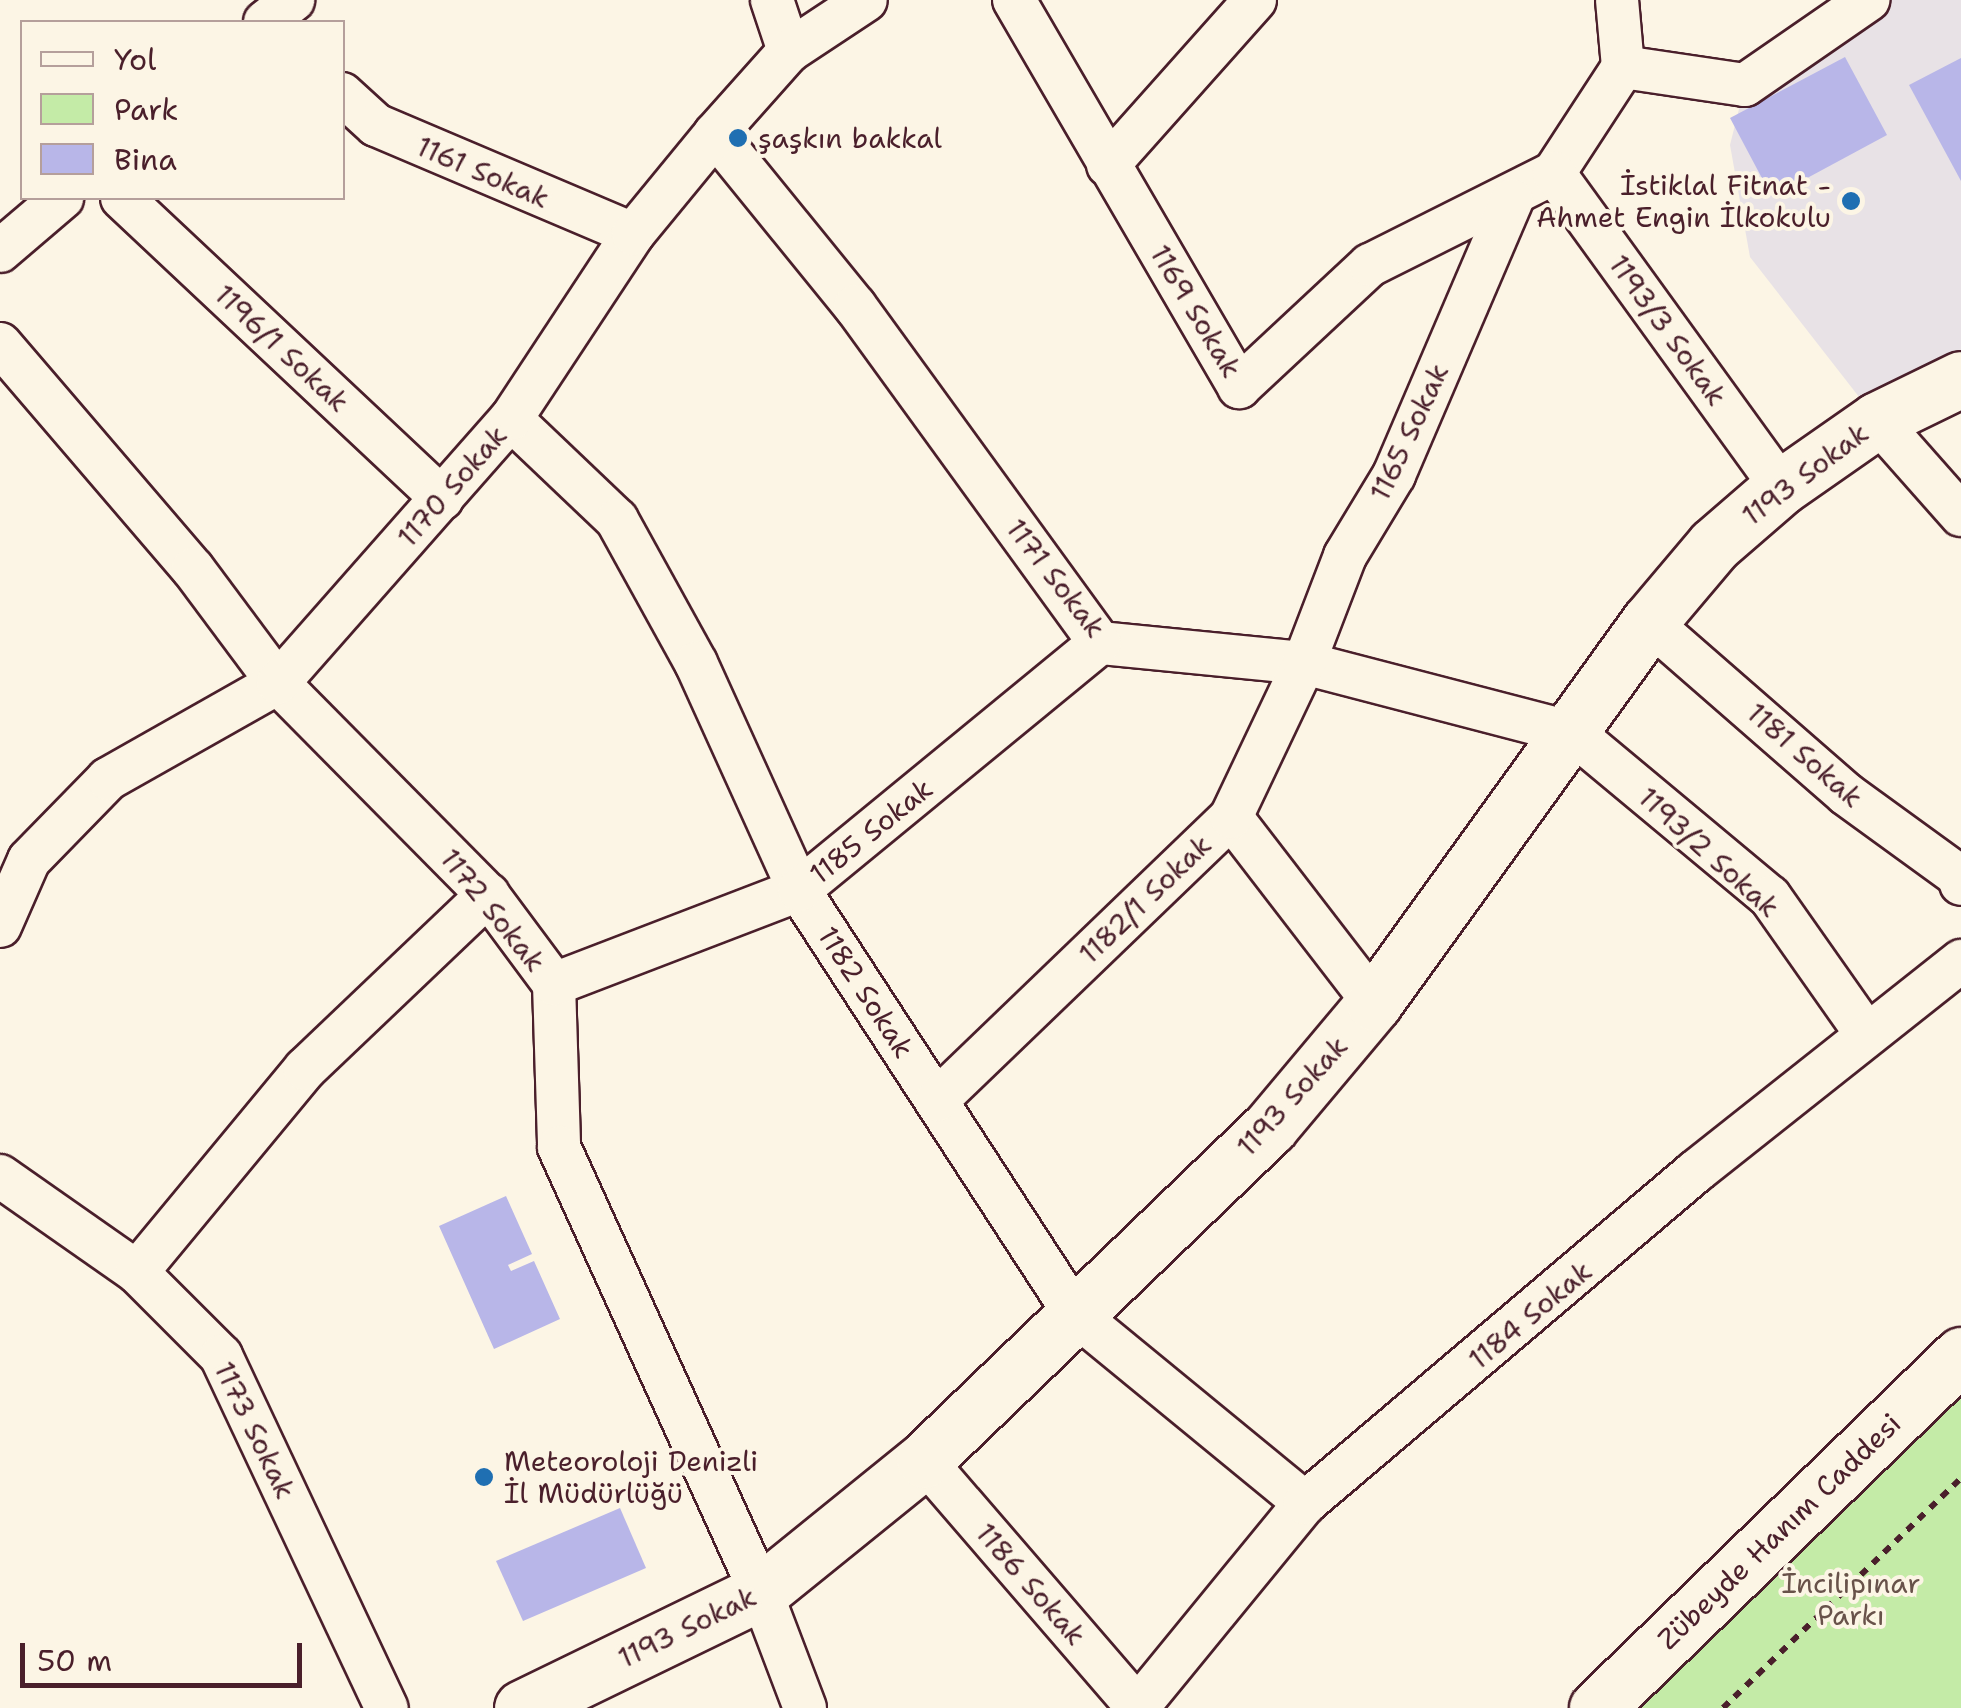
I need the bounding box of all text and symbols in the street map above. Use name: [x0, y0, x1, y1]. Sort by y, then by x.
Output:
legend: [20, 20, 345, 200]
text: Yol: [114, 39, 156, 80]
text: Park: [114, 89, 178, 130]
place label: şaşkın bakkal: [758, 121, 942, 155]
marker: şaşkın bakkal: [727, 127, 749, 149]
street label: 1161 Sokak: [412, 129, 554, 215]
text: Bina: [114, 139, 177, 180]
place label: İstiklal Fitnat - Ahmet Engin İlkokulu: [1536, 168, 1831, 234]
marker: İstiklal Fitnat - Ahmet Engin İlkokulu: [1840, 190, 1862, 212]
street label: 1169 Sokak: [1143, 239, 1249, 383]
street label: 1193/3 Sokak: [1602, 248, 1734, 412]
street label: 1196/1 Sokak: [208, 277, 356, 419]
street label: 1165 Sokak: [1363, 358, 1455, 506]
street label: 1193 Sokak: [1735, 416, 1875, 532]
street label: 1170 Sokak: [390, 418, 514, 554]
street label: 1171 Sokak: [999, 512, 1113, 644]
street label: 1181 Sokak: [1740, 696, 1870, 814]
street label: 1185 Sokak: [803, 771, 939, 891]
street label: 1193/2 Sokak: [1632, 780, 1786, 924]
street label: 1182/1 Sokak: [1072, 828, 1218, 970]
street label: 1172 Sokak: [433, 842, 553, 978]
street label: 1182 Sokak: [811, 920, 921, 1064]
street label: 1193 Sokak: [1230, 1029, 1354, 1163]
street label: 1184 Sokak: [1462, 1254, 1598, 1376]
street label: 1173 Sokak: [207, 1356, 303, 1504]
street label: Zübeyde Hanım Caddesi: [1651, 1406, 1907, 1656]
place label: Meteoroloji Denizli İl Müdürlüğü: [504, 1444, 758, 1510]
marker: Meteoroloji Denizli İl Müdürlüğü: [473, 1466, 495, 1488]
street label: 1186 Sokak: [969, 1516, 1093, 1652]
park label: İncilipınar Parkı: [1781, 1566, 1921, 1632]
street label: 1193 Sokak: [613, 1579, 761, 1675]
scale bar: [25, 1623, 308, 1685]
text: 50 m: [37, 1640, 112, 1681]

